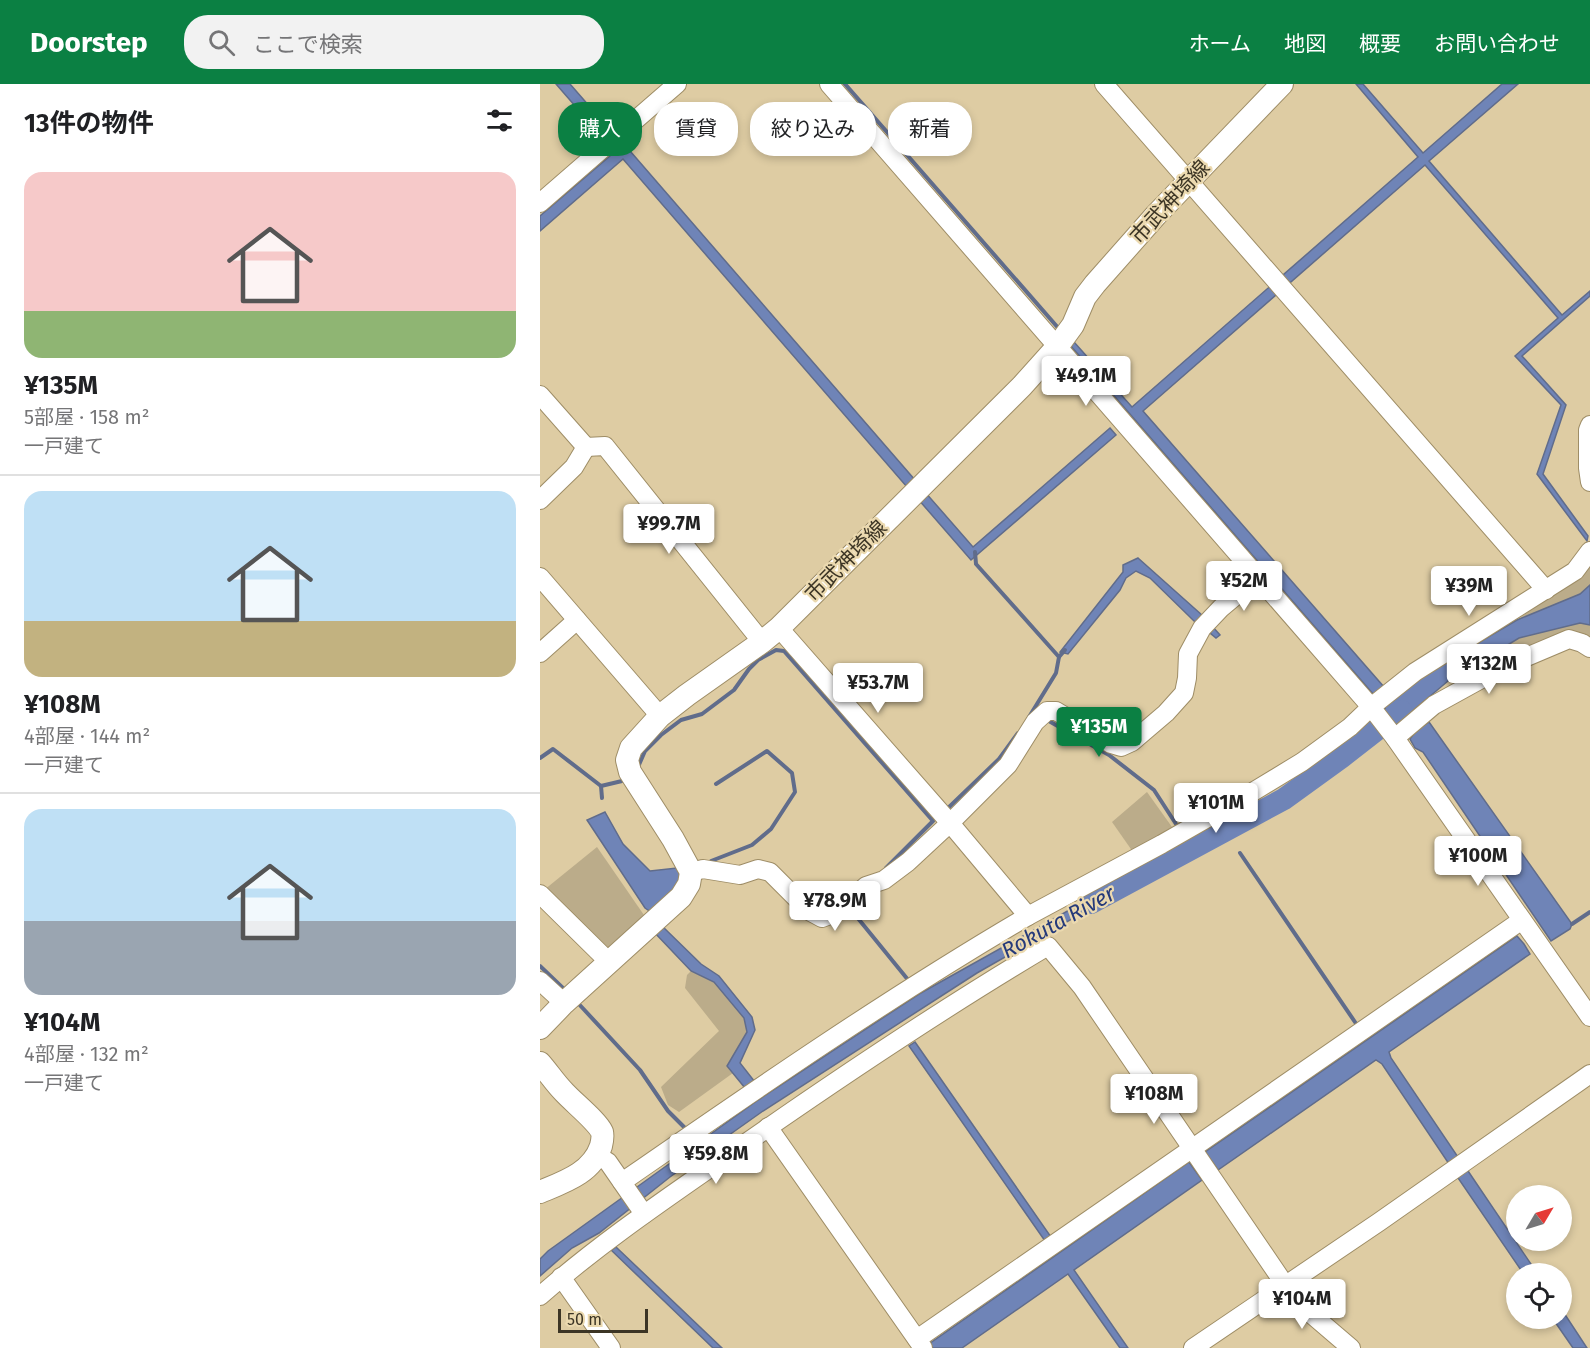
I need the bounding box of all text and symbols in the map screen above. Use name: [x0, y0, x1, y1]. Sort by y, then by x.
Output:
search box: [184, 15, 604, 69]
text: Doorstep: [30, 26, 148, 59]
icon: search: [205, 26, 238, 59]
text: ここで検索: [253, 31, 363, 58]
text: ホーム: [1189, 31, 1251, 57]
text: 地図: [1284, 31, 1326, 57]
text: 概要: [1359, 31, 1401, 57]
text: お問い合わせ: [1434, 31, 1560, 57]
chip: 購入: [558, 102, 642, 156]
chip: 賃貸: [654, 102, 738, 156]
chip: 絞り込み: [750, 102, 876, 156]
chip: 新着: [888, 102, 972, 156]
icon: filters: [483, 104, 516, 137]
text: 13件の物件: [24, 108, 154, 139]
street label: 市武神埼線: [1125, 155, 1215, 249]
icon: home: [216, 211, 324, 319]
pin: ¥49.1M: [1037, 356, 1135, 407]
text: ¥49.1M: [1056, 363, 1116, 387]
text: ¥135M: [24, 370, 98, 401]
text: 5部屋 · 158 m²: [24, 405, 149, 429]
text: 一戸建て: [24, 434, 104, 458]
pin: ¥99.7M: [620, 504, 718, 555]
text: ¥99.7M: [637, 511, 701, 535]
street label: 市武神埼線: [800, 515, 892, 607]
icon: home: [216, 530, 324, 638]
pin: ¥52M: [1208, 561, 1280, 612]
pin: ¥39M: [1433, 566, 1505, 617]
text: ¥52M: [1220, 568, 1268, 592]
text: ¥39M: [1445, 573, 1493, 597]
pin: ¥132M: [1447, 644, 1531, 695]
text: ¥132M: [1461, 651, 1517, 675]
pin: ¥53.7M: [829, 663, 927, 714]
text: ¥53.7M: [847, 670, 909, 694]
text: ¥108M: [24, 689, 101, 720]
pin: ¥135M: [1057, 707, 1141, 758]
text: ¥135M: [1071, 714, 1127, 738]
text: 4部屋 · 144 m²: [24, 724, 150, 748]
text: 一戸建て: [24, 753, 104, 777]
pin: ¥101M: [1174, 783, 1258, 834]
text: ¥101M: [1188, 790, 1244, 814]
pin: ¥100M: [1436, 836, 1520, 887]
text: ¥100M: [1448, 843, 1508, 867]
icon: home: [216, 848, 324, 956]
water label: Rokuta River: [997, 879, 1120, 964]
pin: ¥78.9M: [786, 881, 884, 932]
text: ¥78.9M: [803, 888, 867, 912]
text: ¥104M: [24, 1007, 100, 1038]
text: 4部屋 · 132 m²: [24, 1042, 149, 1066]
text: 一戸建て: [24, 1071, 104, 1095]
pin: ¥108M: [1112, 1074, 1196, 1125]
text: ¥108M: [1124, 1081, 1184, 1105]
pin: ¥59.8M: [667, 1134, 765, 1185]
text: ¥59.8M: [684, 1141, 748, 1165]
north arrow: [1506, 1185, 1572, 1251]
map controls: [1506, 1185, 1572, 1329]
button: locate: [1506, 1263, 1572, 1329]
pin: ¥104M: [1260, 1279, 1344, 1330]
text: ¥104M: [1273, 1286, 1331, 1310]
scale bar: [558, 1306, 648, 1334]
text: 50 m: [567, 1310, 602, 1329]

